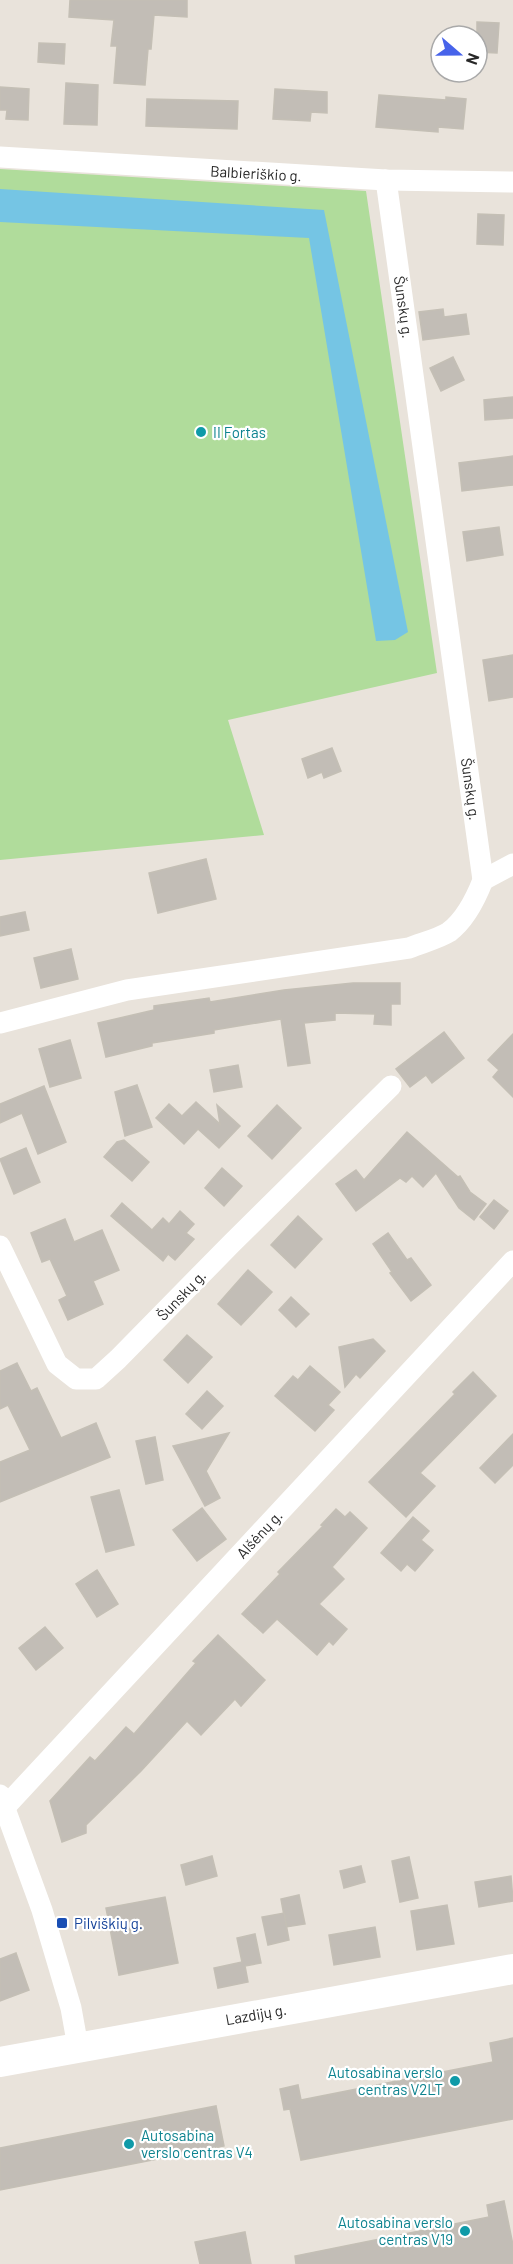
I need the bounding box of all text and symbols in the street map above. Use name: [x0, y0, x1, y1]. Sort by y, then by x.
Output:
north arrow: [429, 24, 489, 84]
text: N: [463, 51, 484, 68]
street label: Balbieriškio g.: [210, 162, 302, 184]
street label: Šunskų g.: [391, 275, 417, 339]
place label: II Fortas: [213, 423, 266, 441]
marker: II Fortas: [194, 425, 208, 439]
street label: Šunskų g.: [458, 757, 484, 821]
street label: Šunskų g.: [153, 1266, 209, 1324]
street label: Alšėnų g.: [232, 1506, 286, 1562]
place label: Pilviškių g.: [74, 1914, 143, 1932]
marker: Pilviškių g.: [55, 1916, 69, 1930]
street label: Lazdijų g.: [224, 2000, 288, 2028]
place label: Autosabina verslo centras V2LT: [328, 2063, 443, 2098]
marker: Autosabina verslo centras V2LT: [448, 2074, 462, 2088]
place label: Autosabina verslo centras V4: [141, 2126, 253, 2161]
marker: Autosabina verslo centras V4: [122, 2137, 136, 2151]
place label: Autosabina verslo centras V19: [338, 2213, 453, 2248]
marker: Autosabina verslo centras V19: [458, 2224, 472, 2238]

